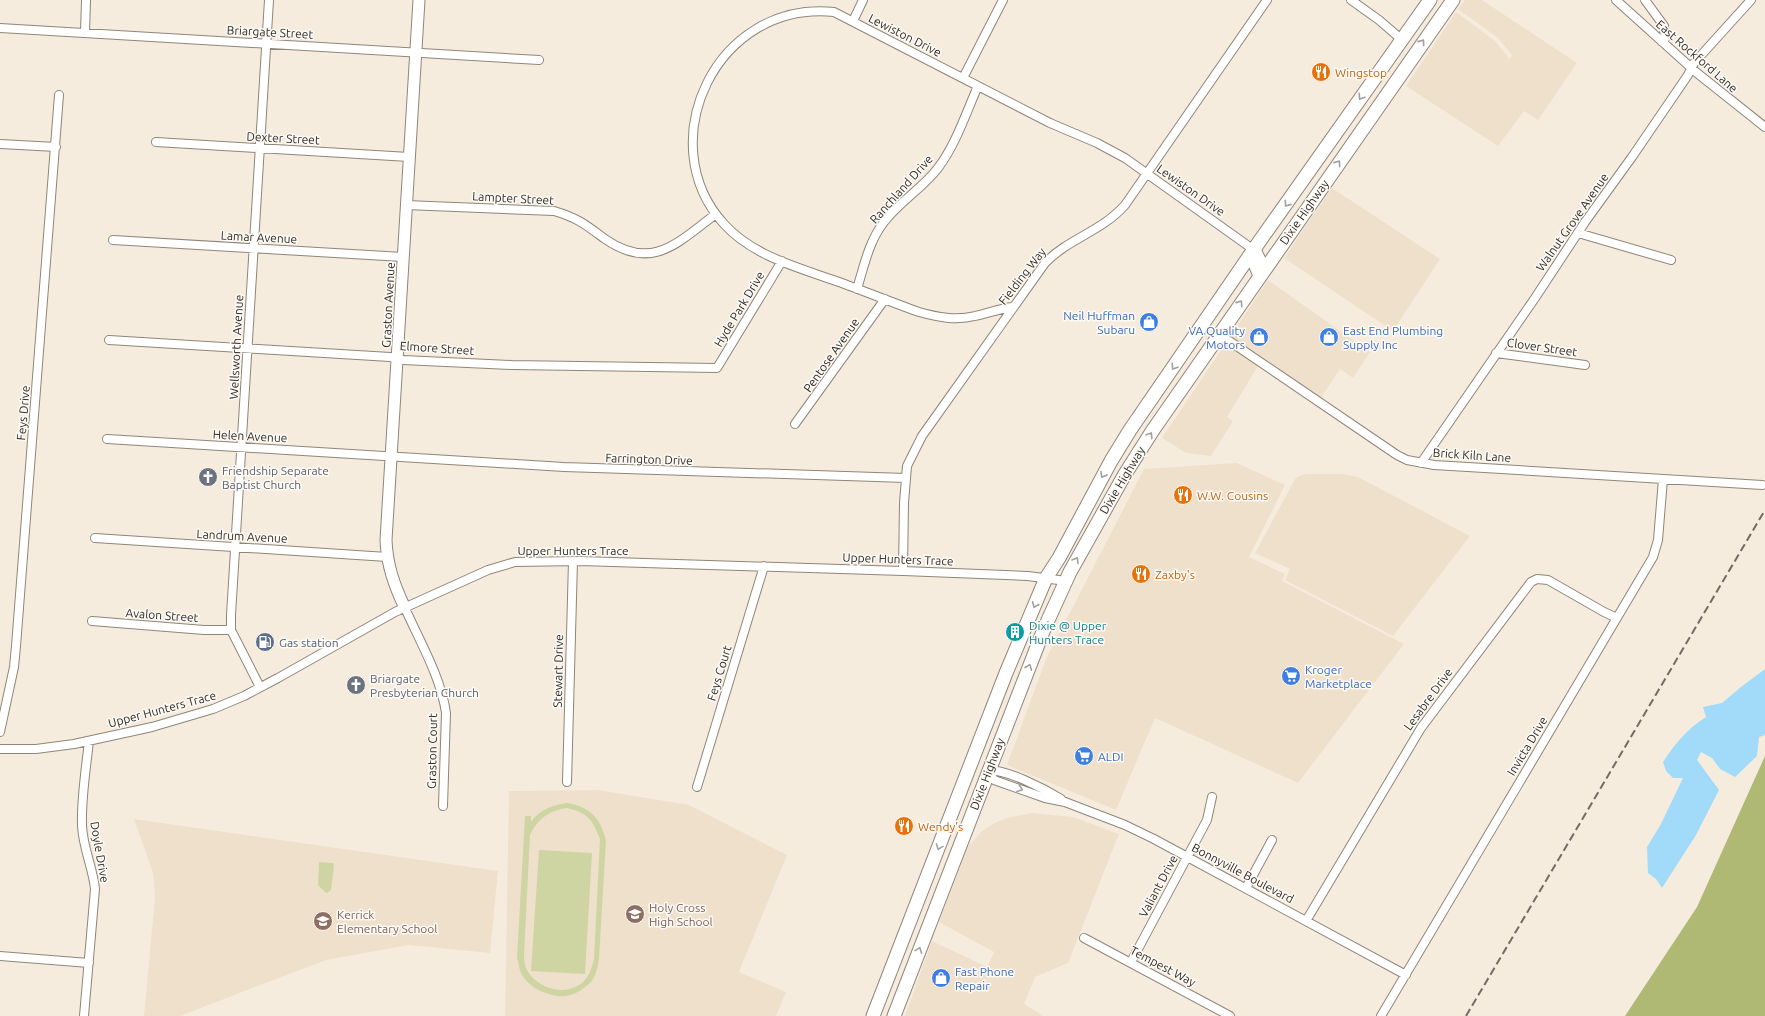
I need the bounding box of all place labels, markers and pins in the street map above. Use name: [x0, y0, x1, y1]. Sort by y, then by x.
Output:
restaurant icon: Wingstop: [1310, 61, 1332, 83]
place label: Wingstop: [1335, 66, 1387, 79]
place label: Neil Huffman Subaru: [1063, 309, 1135, 336]
shop icon: Neil Huffman Subaru: [1138, 311, 1160, 333]
place label: VA Quality Motors: [1189, 324, 1245, 351]
place label: East End Plumbing Supply Inc: [1343, 324, 1443, 351]
shop icon: VA Quality Motors: [1248, 326, 1270, 348]
shop icon: East End Plumbing Supply Inc: [1318, 326, 1340, 348]
place label: Friendship Separate Baptist Church: [222, 464, 329, 491]
church icon: Friendship Separate Baptist Church: [197, 466, 219, 488]
restaurant icon: W.W. Cousins: [1172, 484, 1194, 506]
place label: W.W. Cousins: [1197, 489, 1268, 502]
restaurant icon: Zaxby's: [1130, 563, 1152, 585]
place label: Zaxby's: [1155, 568, 1195, 581]
place label: Dixie @ Upper Hunters Trace: [1029, 619, 1107, 646]
building icon: Dixie @ Upper Hunters Trace: [1004, 621, 1026, 643]
fuel station icon: Gas station: [254, 631, 276, 653]
place label: Gas station: [279, 636, 339, 649]
place label: Kroger Marketplace: [1305, 663, 1372, 690]
supermarket icon: Kroger Marketplace: [1280, 665, 1302, 687]
place label: Briargate Presbyterian Church: [370, 672, 479, 699]
church icon: Briargate Presbyterian Church: [345, 674, 367, 696]
supermarket icon: ALDI: [1073, 745, 1095, 767]
place label: ALDI: [1098, 750, 1123, 763]
restaurant icon: Wendy's: [893, 815, 915, 837]
place label: Wendy's: [918, 820, 963, 833]
place label: Holy Cross High School: [649, 901, 713, 928]
school or university icon: Holy Cross High School: [624, 903, 646, 925]
place label: Kerrick Elementary School: [337, 908, 437, 935]
school or university icon: Kerrick Elementary School: [312, 910, 334, 932]
place label: Fast Phone Repair: [955, 965, 1014, 992]
shop icon: Fast Phone Repair: [930, 967, 952, 989]

